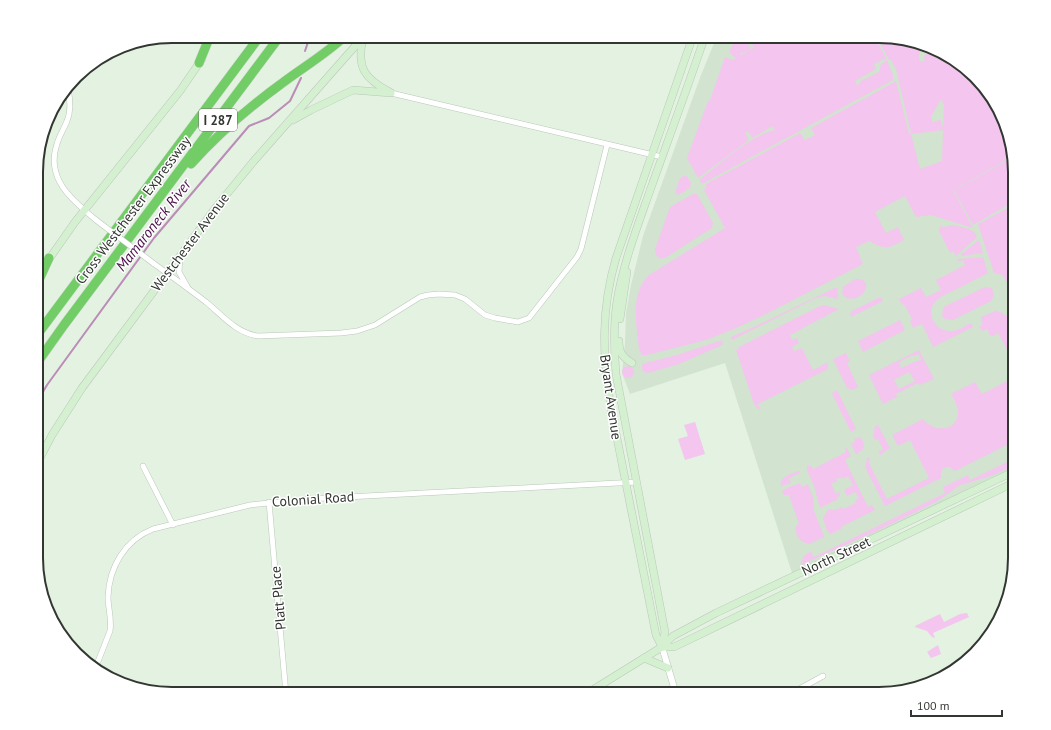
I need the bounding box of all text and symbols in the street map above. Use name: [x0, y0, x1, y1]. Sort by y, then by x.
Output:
road number: I 287: [199, 109, 237, 131]
street label: Cross Westchester Expressway: [71, 132, 195, 288]
water label: Mamaroneck River: [111, 174, 196, 275]
street label: Westchester Avenue: [147, 189, 233, 295]
street label: Bryant Avenue: [596, 353, 626, 441]
street label: Colonial Road: [271, 487, 355, 511]
street label: North Street: [799, 532, 874, 580]
street label: Platt Place: [266, 565, 290, 631]
scale bar: [911, 692, 1002, 718]
text: 100 m: [917, 698, 950, 713]

